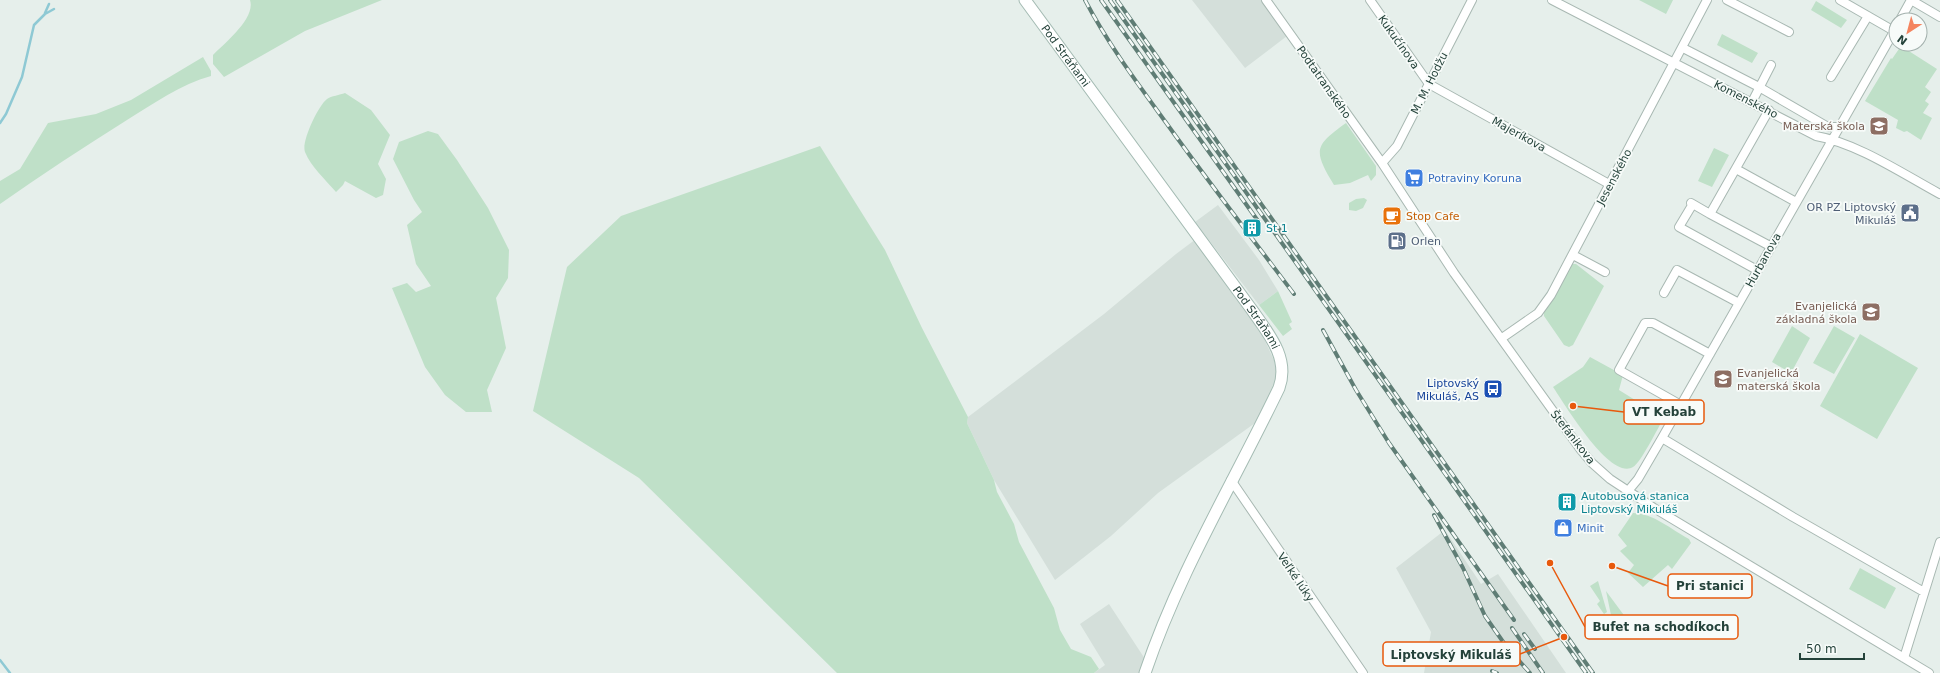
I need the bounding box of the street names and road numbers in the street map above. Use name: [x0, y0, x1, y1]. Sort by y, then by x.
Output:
street label: Kukučínova: [1375, 13, 1422, 72]
street label: Pod Stráňami: [1038, 22, 1092, 89]
street label: Podtatranského: [1294, 43, 1354, 121]
street label: M. M. Hodžu: [1408, 50, 1451, 116]
street label: Komenského: [1712, 78, 1780, 121]
street label: Majeríkova: [1490, 114, 1548, 155]
street label: Jesenského: [1594, 147, 1635, 208]
street label: Hurbanova: [1743, 231, 1784, 290]
street label: Pod Stráňami: [1230, 284, 1282, 351]
street label: Štefánikova: [1548, 408, 1598, 467]
street label: Veľké lúky: [1274, 550, 1317, 605]

